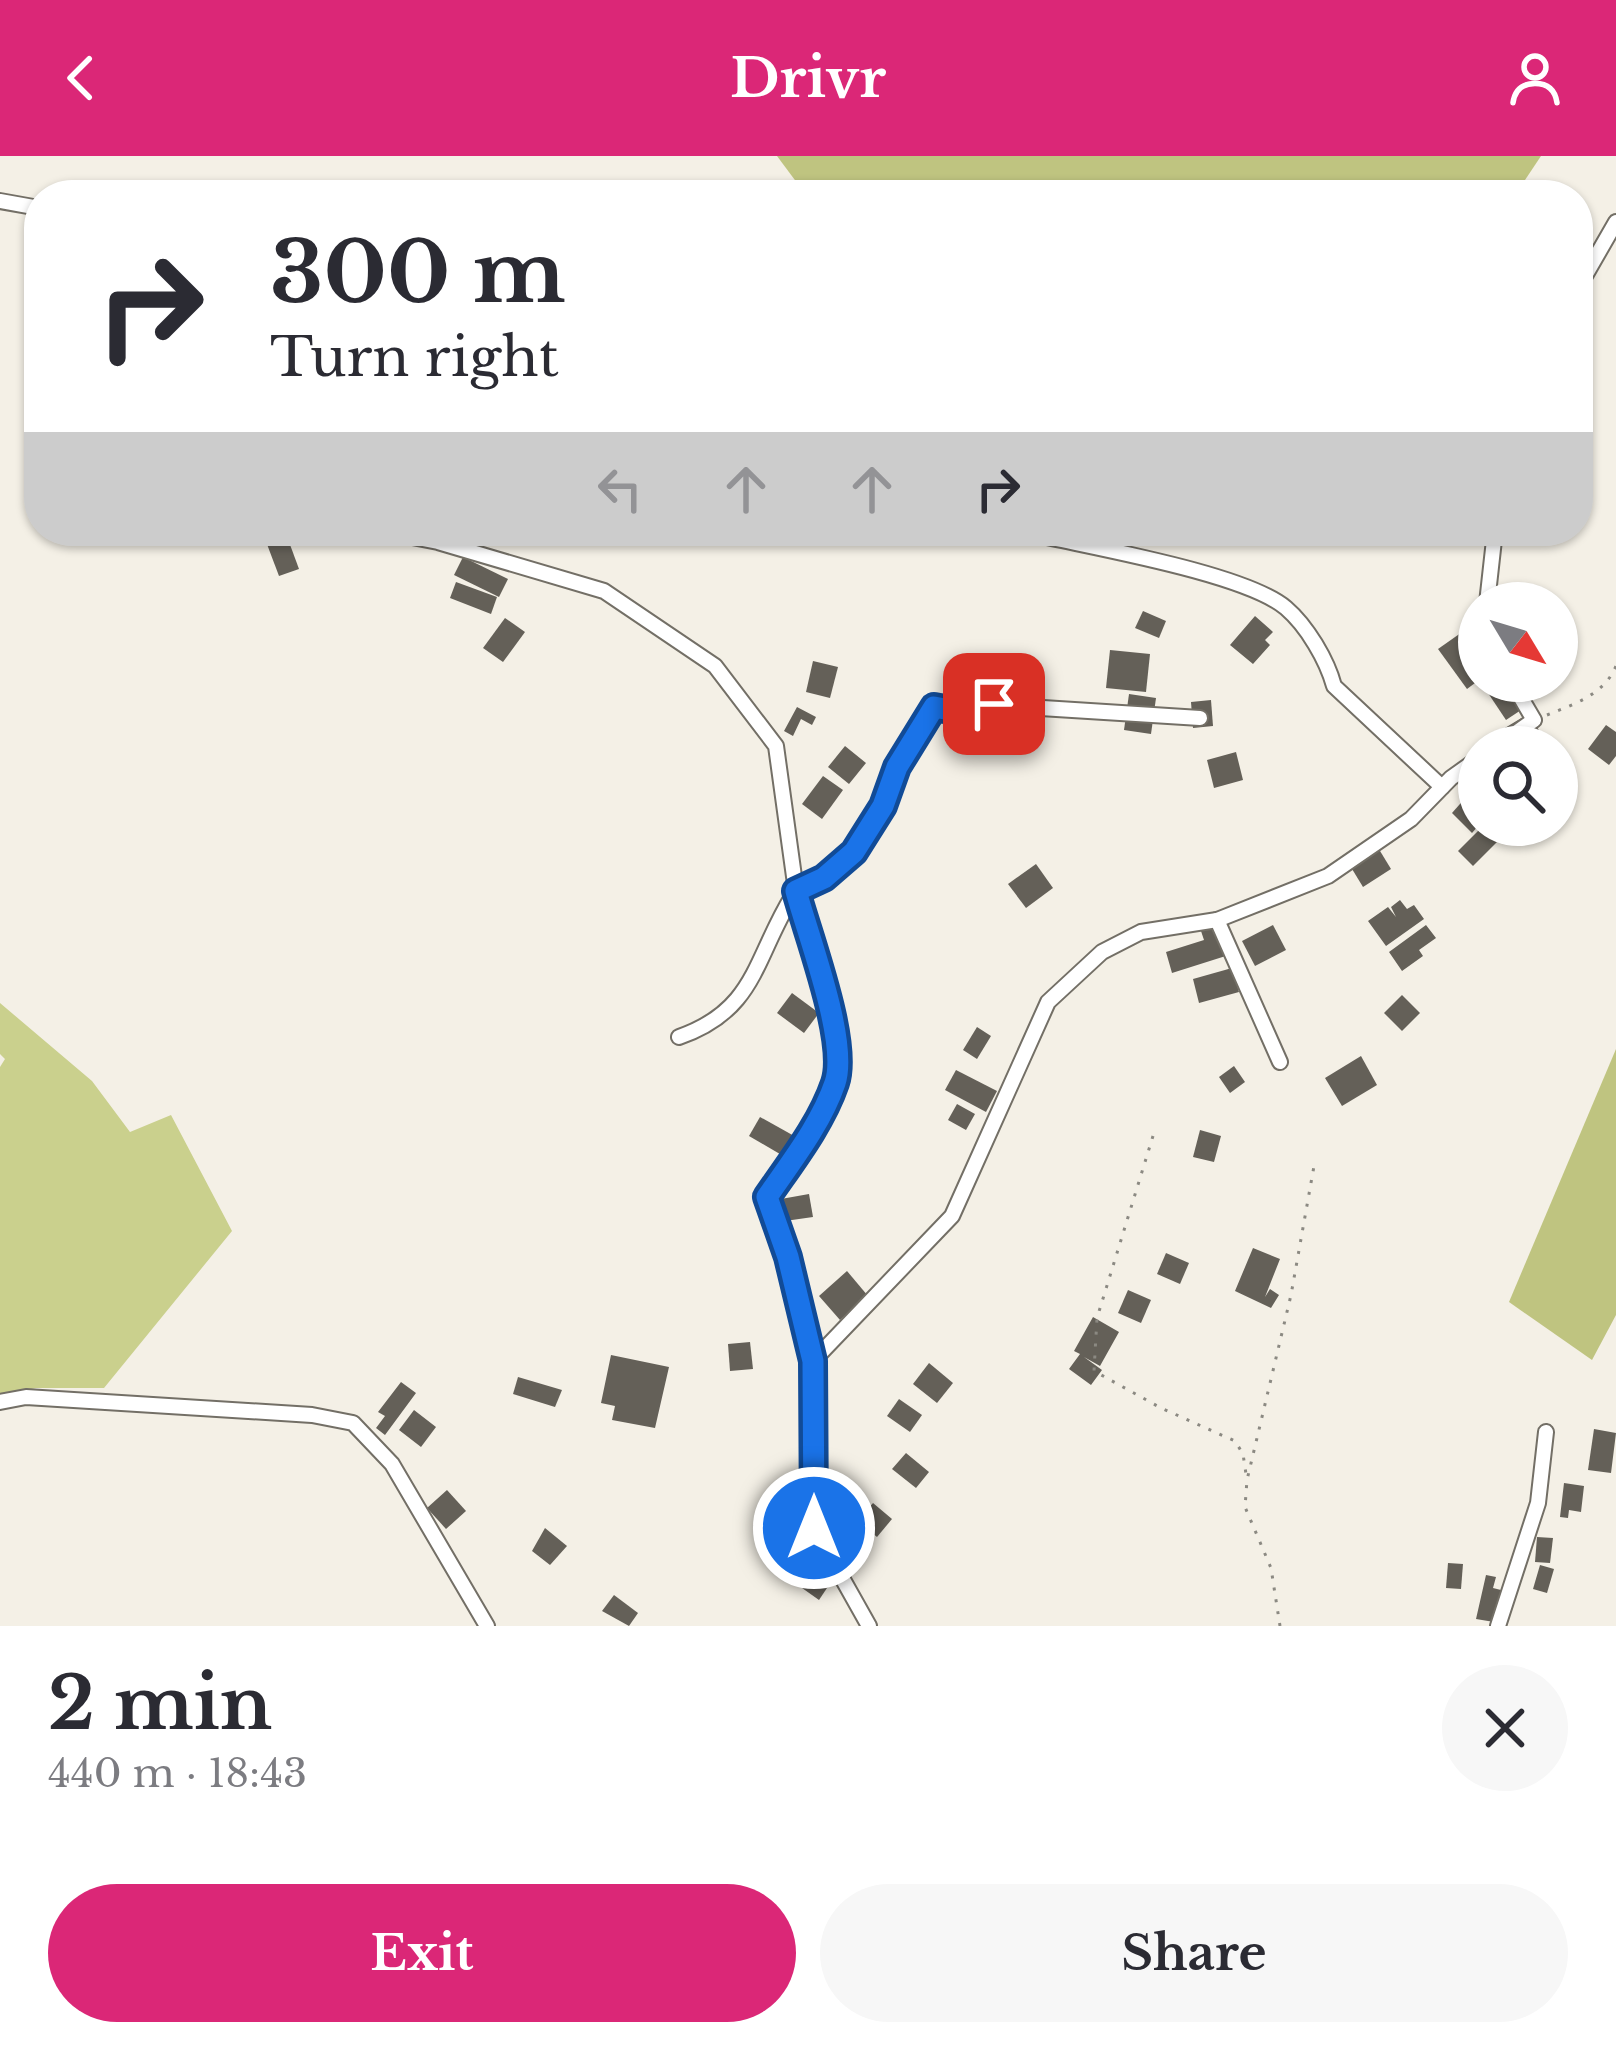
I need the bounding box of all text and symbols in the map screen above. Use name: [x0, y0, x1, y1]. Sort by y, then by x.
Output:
icon: back: [48, 45, 114, 111]
text: Drivr: [730, 45, 886, 112]
icon: person: [1502, 45, 1568, 111]
text: 300 m: [270, 221, 566, 325]
icon: right: [72, 228, 228, 384]
text: Turn right: [270, 324, 559, 391]
icon: left: [587, 456, 653, 522]
icon: ahead: [713, 456, 779, 522]
icon: ahead: [839, 456, 905, 522]
icon: right: [965, 456, 1031, 522]
north arrow: [1458, 582, 1578, 702]
map controls: [1458, 582, 1578, 846]
pin: [943, 653, 1045, 755]
icon: arrive: [961, 671, 1027, 737]
button: search: [1458, 726, 1578, 846]
position arrow: [751, 1465, 877, 1591]
text: 2 min: [48, 1659, 272, 1748]
button: close: [1442, 1665, 1568, 1791]
text: 440 m · 18:43: [48, 1749, 307, 1798]
button: Exit: [48, 1884, 796, 2022]
button: Share: [820, 1884, 1568, 2022]

